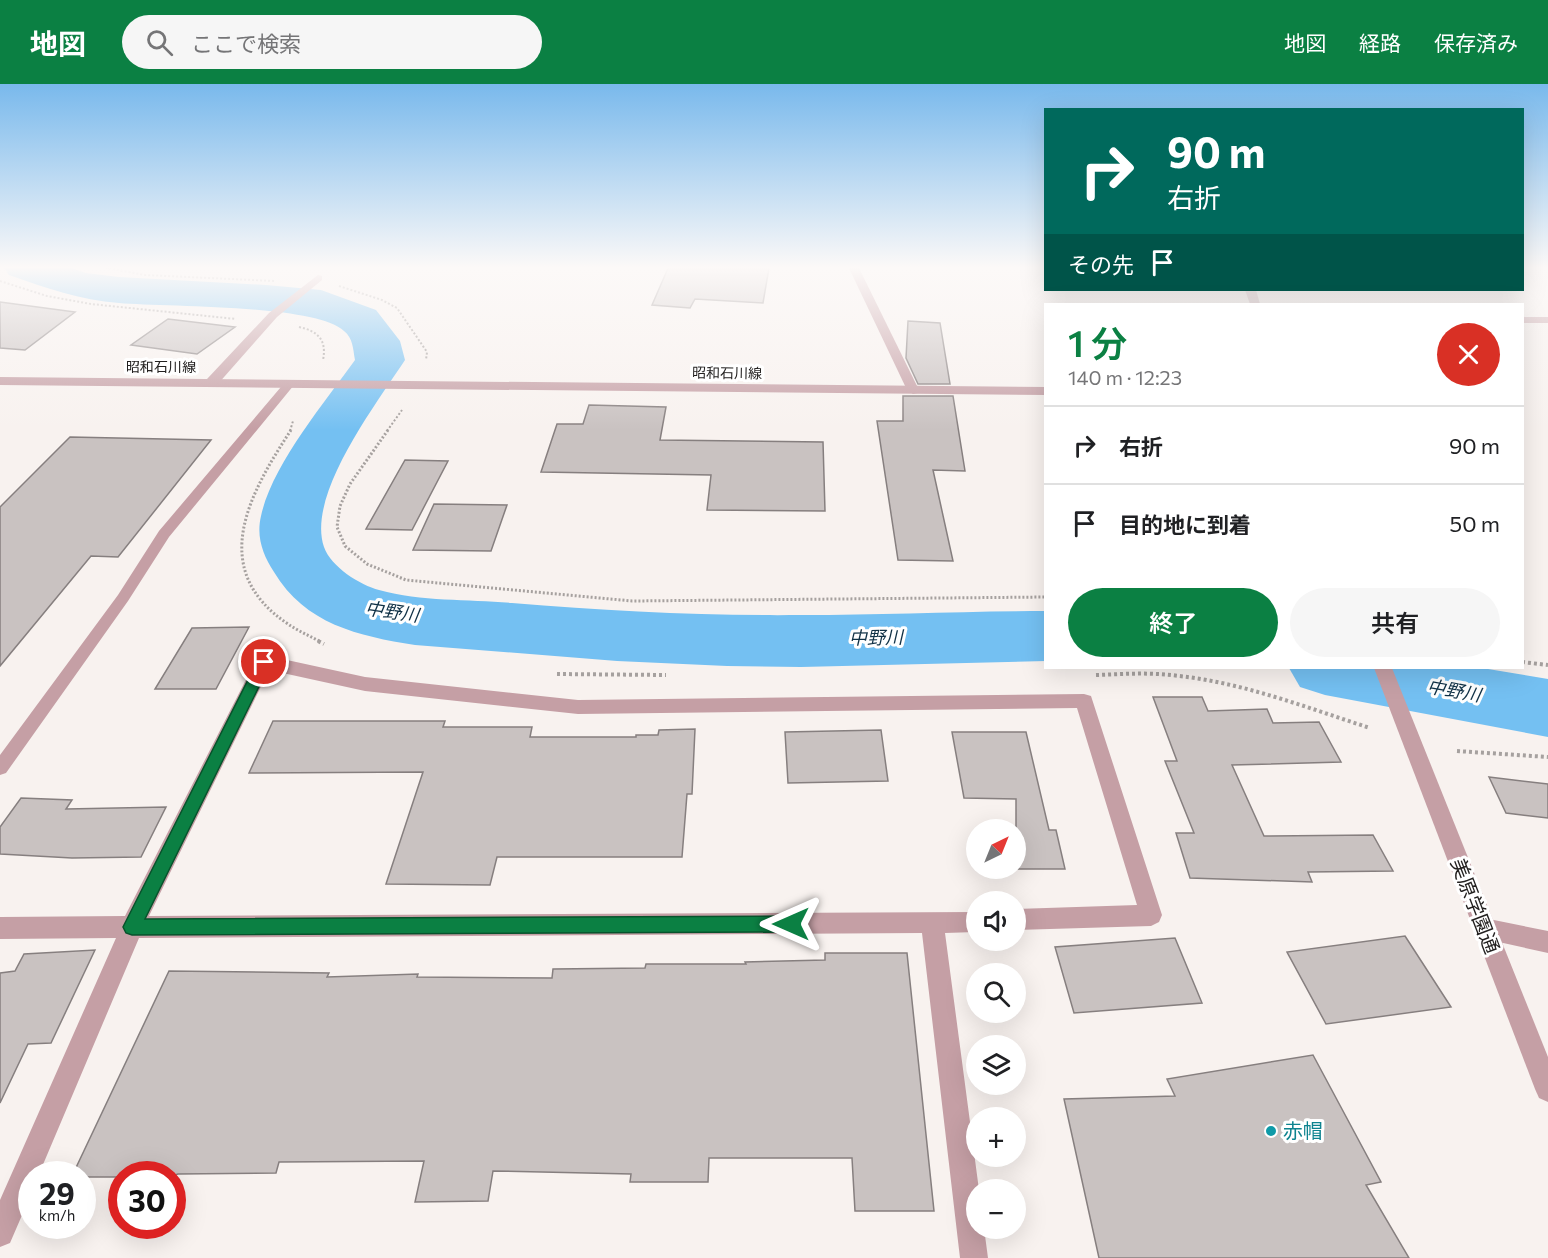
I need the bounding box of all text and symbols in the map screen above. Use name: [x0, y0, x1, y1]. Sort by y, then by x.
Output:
search box: [122, 15, 542, 69]
text: 地図: [30, 26, 86, 60]
icon: search: [143, 26, 176, 59]
text: ここで検索: [191, 30, 301, 57]
text: 地図: [1284, 30, 1326, 55]
text: 経路: [1359, 30, 1401, 55]
text: 保存済み: [1434, 30, 1518, 55]
text: 90 m: [1167, 125, 1266, 177]
icon: right: [1068, 132, 1146, 210]
text: 右折: [1167, 181, 1221, 214]
icon: arrive: [1146, 246, 1179, 279]
text: その先: [1068, 251, 1134, 278]
text: 1 分: [1068, 320, 1127, 364]
button: close: [1437, 323, 1500, 386]
street label: 昭和石川線: [126, 358, 196, 375]
street label: 昭和石川線: [692, 363, 762, 382]
text: 140 m · 12:23: [1068, 365, 1182, 389]
icon: right: [1068, 429, 1101, 462]
text: 90 m: [1449, 432, 1500, 459]
text: 右折: [1119, 433, 1163, 460]
icon: arrive: [1068, 507, 1101, 540]
text: 50 m: [1450, 510, 1500, 537]
text: 目的地に到着: [1119, 511, 1251, 538]
button: 終了: [1068, 588, 1278, 657]
button: 共有: [1290, 588, 1500, 657]
water label: 中野川: [364, 596, 422, 626]
water label: 中野川: [849, 625, 905, 648]
pin: [238, 636, 289, 687]
icon: arrive: [247, 645, 280, 678]
water label: 中野川: [1426, 674, 1485, 706]
north arrow: [966, 819, 1026, 879]
map controls: [966, 819, 1026, 1239]
street label: 美原学園通: [1447, 855, 1505, 957]
button: sound: [966, 891, 1026, 951]
position arrow: [759, 892, 823, 956]
button: search: [966, 963, 1026, 1023]
button: layers: [966, 1035, 1026, 1095]
button: +: [966, 1107, 1026, 1167]
place label: 赤帽: [1283, 1118, 1323, 1142]
marker: 赤帽: [1264, 1124, 1278, 1138]
speed limit sign: 30: [108, 1161, 186, 1239]
text: 29: [39, 1174, 75, 1211]
button: −: [966, 1179, 1026, 1239]
text: km/h: [39, 1206, 75, 1224]

